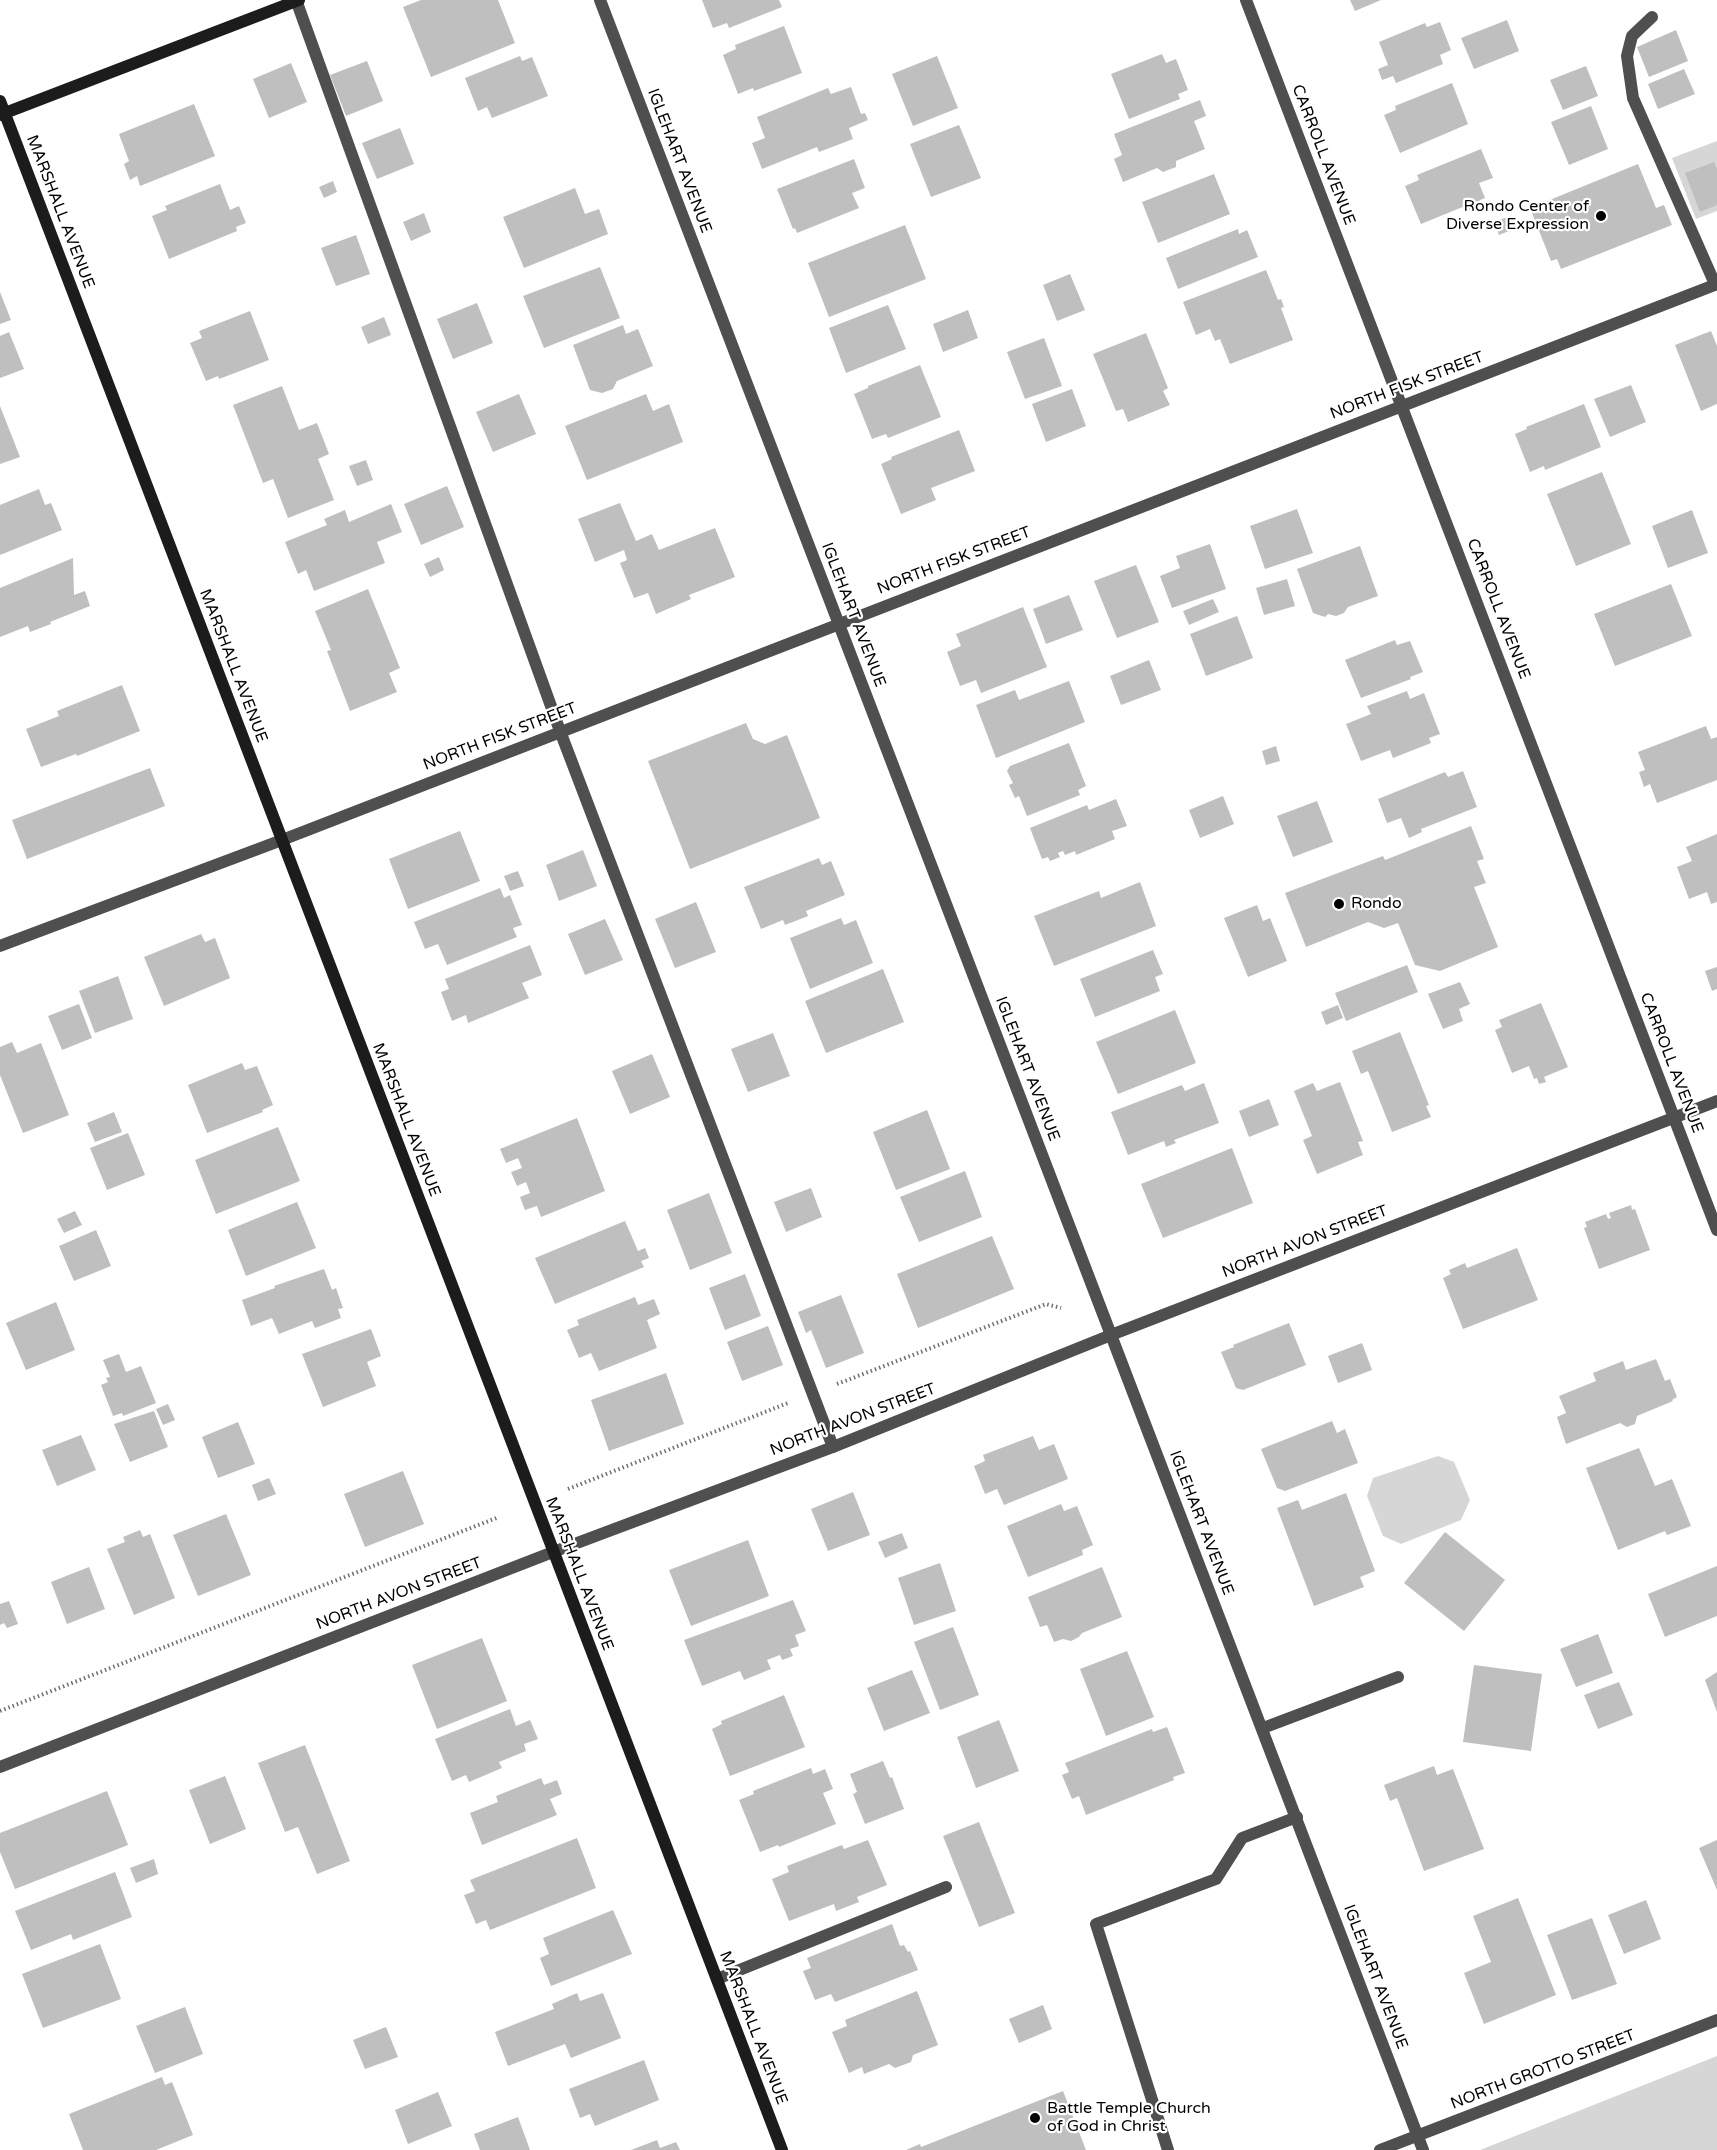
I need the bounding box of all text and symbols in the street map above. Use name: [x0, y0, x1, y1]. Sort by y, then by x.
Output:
street label: CARROLL AVENUE: [1287, 82, 1359, 228]
street label: IGLEHART AVENUE: [643, 86, 715, 236]
street label: MARSHALL AVENUE: [22, 132, 98, 292]
place label: Rondo Center of Diverse Expression: [1446, 197, 1589, 235]
marker: Rondo Center of Diverse Expression: [1594, 209, 1608, 223]
street label: NORTH FISK STREET: [1328, 348, 1486, 424]
street label: NORTH FISK STREET: [875, 523, 1033, 599]
street label: CARROLL AVENUE: [1462, 536, 1534, 682]
street label: IGLEHART AVENUE: [817, 540, 889, 690]
street label: MARSHALL AVENUE: [195, 586, 271, 746]
street label: NORTH FISK STREET: [421, 699, 579, 775]
place label: Rondo: [1351, 894, 1402, 914]
marker: Rondo: [1332, 897, 1346, 911]
street label: CARROLL AVENUE: [1635, 990, 1707, 1136]
street label: IGLEHART AVENUE: [991, 994, 1063, 1144]
street label: MARSHALL AVENUE: [368, 1040, 444, 1200]
street label: NORTH AVON STREET: [1219, 1202, 1391, 1282]
street label: NORTH AVON STREET: [767, 1380, 939, 1460]
street label: IGLEHART AVENUE: [1165, 1448, 1237, 1598]
street label: MARSHALL AVENUE: [541, 1494, 617, 1654]
street label: NORTH AVON STREET: [313, 1554, 485, 1634]
street label: IGLEHART AVENUE: [1339, 1902, 1411, 2052]
street label: MARSHALL AVENUE: [715, 1948, 791, 2108]
street label: NORTH GROTTO STREET: [1448, 2026, 1638, 2114]
place label: Battle Temple Church of God in Christ: [1047, 2099, 1211, 2137]
marker: Battle Temple Church of God in Christ: [1028, 2111, 1042, 2125]

